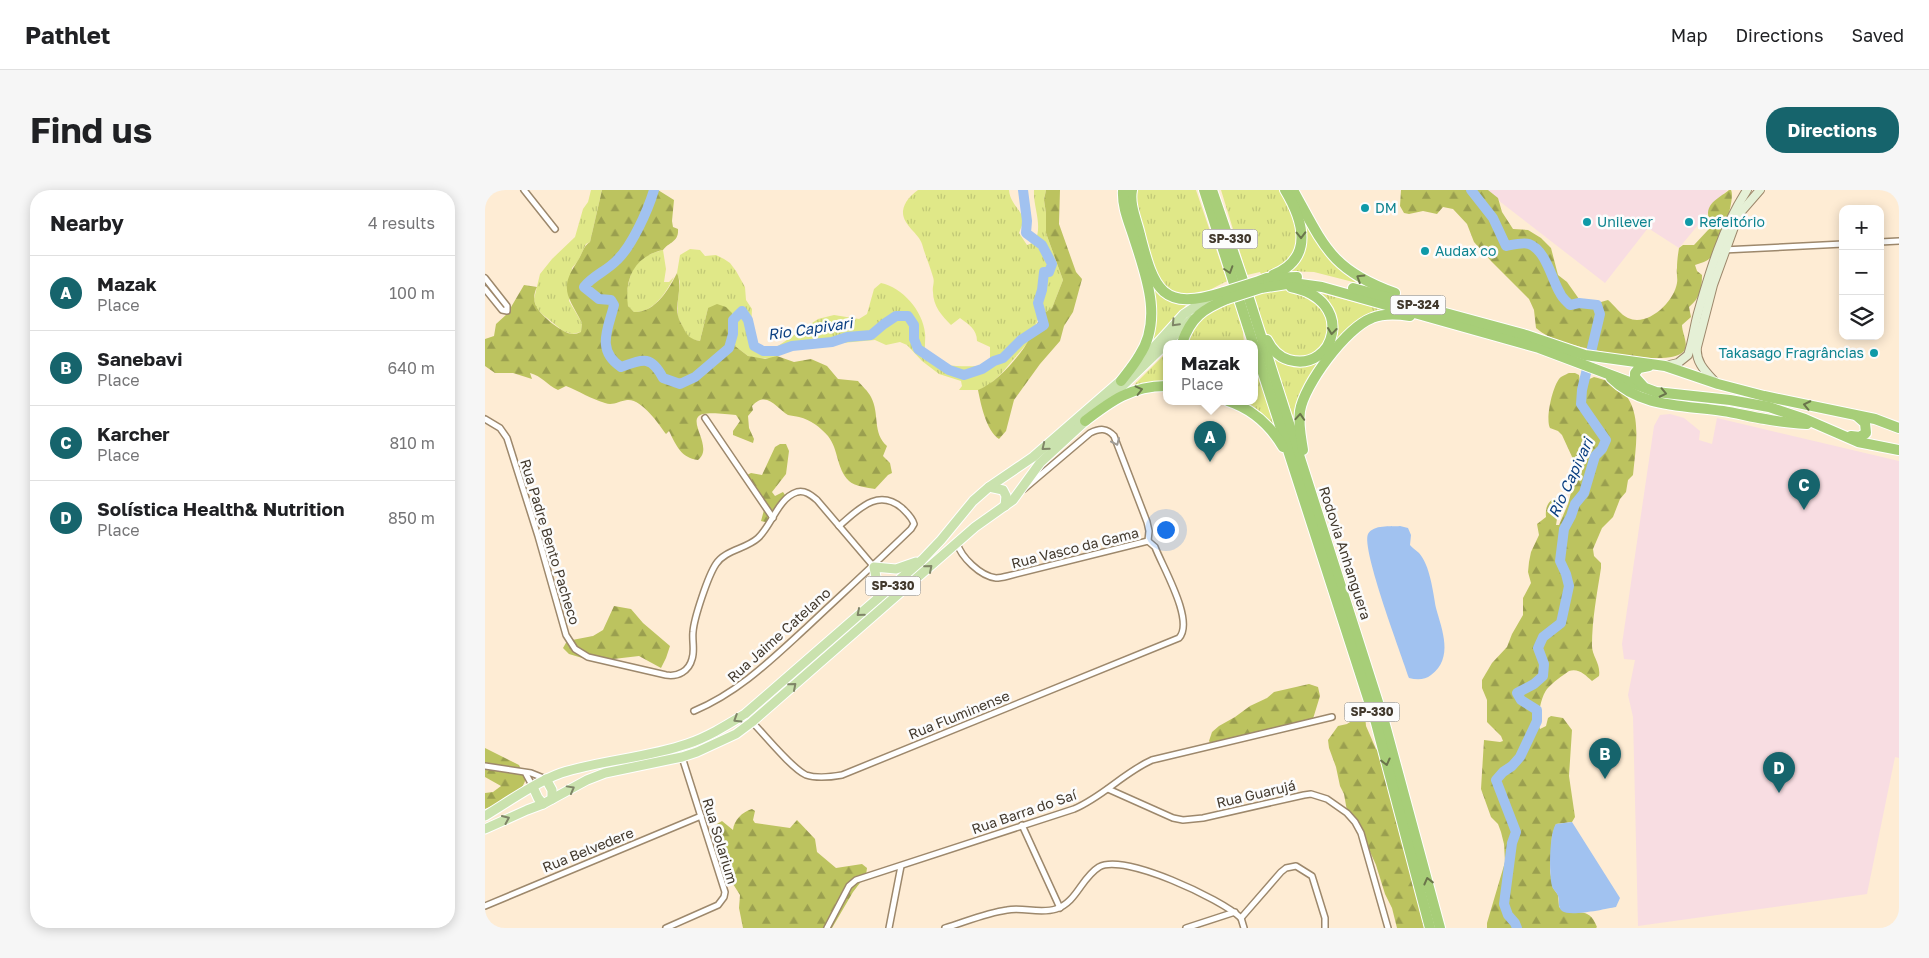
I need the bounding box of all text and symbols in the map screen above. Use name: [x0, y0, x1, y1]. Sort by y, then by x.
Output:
text: Pathlet: [25, 20, 110, 49]
text: Map: [1671, 24, 1707, 46]
text: Directions: [1735, 24, 1823, 46]
text: Saved: [1851, 24, 1904, 46]
button: Directions: [1766, 107, 1899, 153]
text: Find us: [30, 109, 152, 151]
place label: DM: [1375, 199, 1397, 216]
marker: DM: [1359, 202, 1371, 214]
map controls: [1839, 205, 1884, 340]
button: +: [1839, 205, 1884, 250]
text: Nearby: [50, 210, 124, 236]
text: 4 results: [368, 213, 435, 233]
place label: Unilever: [1597, 213, 1653, 230]
place label: Refeitório: [1699, 213, 1765, 230]
marker: Unilever: [1581, 216, 1593, 228]
marker: Refeitório: [1683, 216, 1695, 228]
road number: SP-330: [1203, 230, 1257, 249]
one-way arrow: [1296, 231, 1307, 239]
place label: Audax co: [1435, 242, 1496, 259]
marker: Audax co: [1419, 245, 1431, 257]
button: −: [1839, 250, 1884, 295]
one-way arrow: [1223, 265, 1233, 273]
text: Mazak: [97, 272, 157, 295]
one-way arrow: [1357, 275, 1366, 285]
text: A: [60, 283, 72, 303]
text: 100 m: [389, 283, 435, 303]
text: Place: [97, 295, 140, 315]
button: layers: [1839, 295, 1884, 340]
road number: SP-324: [1391, 296, 1445, 314]
water label: Rio Capivari: [766, 313, 855, 343]
one-way arrow: [1172, 317, 1181, 326]
one-way arrow: [1327, 328, 1338, 336]
popup: [1163, 340, 1258, 405]
place label: Takasago Fragrâncias: [1718, 344, 1864, 361]
text: Sanebavi: [97, 347, 182, 370]
marker: Takasago Fragrâncias: [1868, 347, 1880, 359]
text: Mazak: [1181, 351, 1240, 374]
text: B: [60, 358, 72, 378]
text: 640 m: [387, 358, 435, 378]
text: Place: [97, 370, 140, 390]
text: Place: [1181, 374, 1223, 394]
one-way arrow: [1134, 385, 1143, 396]
one-way arrow: [1658, 387, 1667, 398]
one-way arrow: [1803, 400, 1812, 411]
one-way arrow: [1294, 413, 1305, 421]
pin: A: [1194, 421, 1226, 462]
text: Karcher: [97, 422, 170, 445]
text: C: [60, 433, 72, 453]
text: 810 m: [389, 433, 435, 453]
water label: Rio Capivari: [1544, 433, 1597, 520]
one-way arrow: [1110, 437, 1120, 446]
one-way arrow: [1042, 441, 1051, 450]
text: Place: [97, 445, 140, 465]
street label: Rua Padre Bento Pacheco: [517, 457, 584, 627]
pin: C: [1788, 469, 1820, 510]
street label: Rodovia Anhanguera: [1316, 484, 1375, 622]
text: Solística Health& Nutrition: [97, 497, 344, 520]
text: D: [60, 508, 72, 528]
text: 850 m: [388, 508, 435, 528]
your location: [1153, 517, 1179, 543]
text: Place: [97, 520, 140, 540]
street label: Rua Vasco da Gama: [1009, 523, 1140, 572]
one-way arrow: [923, 564, 932, 573]
road number: SP-330: [865, 576, 921, 596]
street label: Rua Jaime Catelano: [724, 584, 834, 685]
one-way arrow: [857, 607, 866, 616]
one-way arrow: [787, 683, 796, 692]
street label: Rua Fluminense: [906, 687, 1012, 743]
road number: SP-330: [1345, 702, 1399, 722]
one-way arrow: [733, 712, 742, 722]
pin: B: [1589, 738, 1621, 779]
pin: D: [1763, 752, 1795, 793]
one-way arrow: [1380, 758, 1391, 767]
street label: Rua Guarujá: [1215, 776, 1297, 811]
street label: Rua Barra do Saí: [969, 785, 1080, 837]
one-way arrow: [565, 786, 574, 796]
street label: Rua Solarium: [699, 796, 742, 886]
one-way arrow: [501, 815, 510, 826]
street label: Rua Belvedere: [540, 824, 636, 876]
one-way arrow: [1423, 877, 1433, 885]

